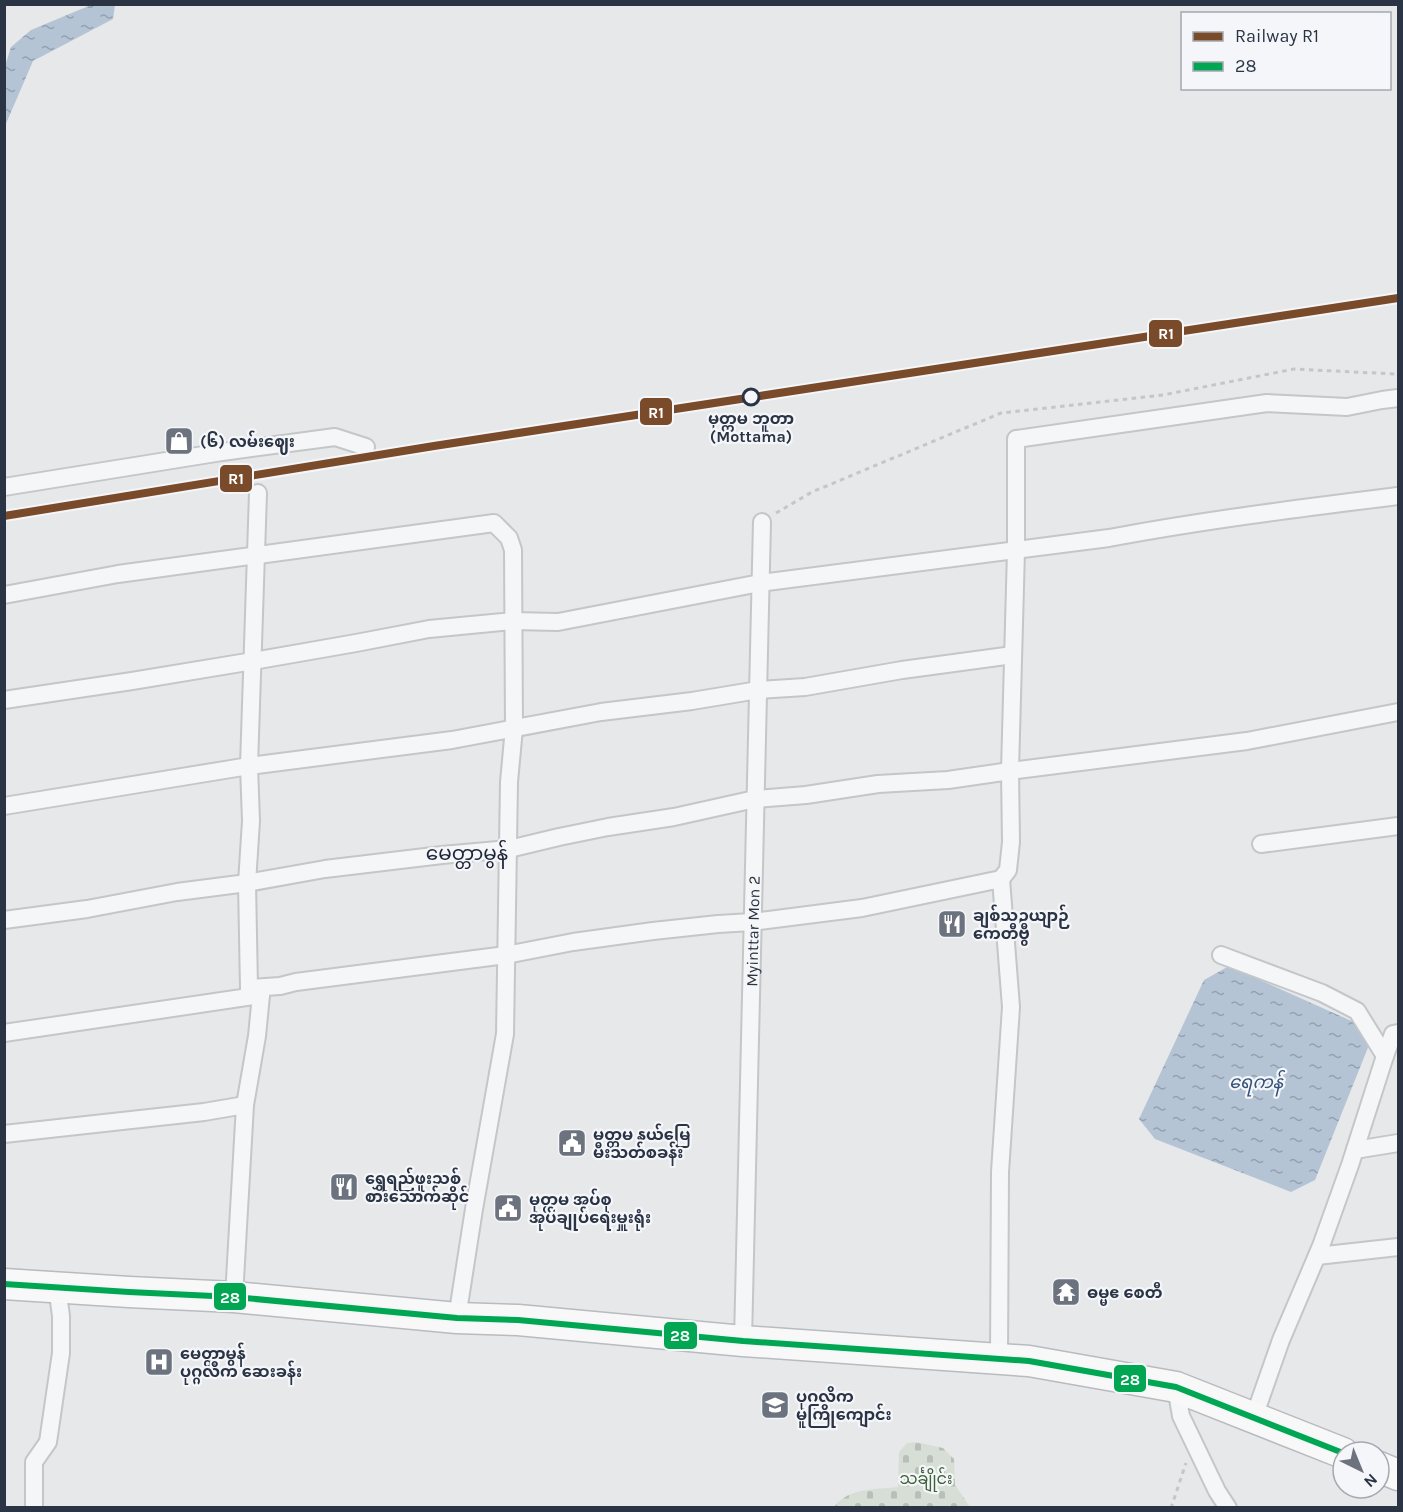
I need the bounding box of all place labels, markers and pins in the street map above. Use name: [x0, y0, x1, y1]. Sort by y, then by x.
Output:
marker: မုတ္တမ ဘူတာ (Mottama): [742, 388, 760, 406]
place label: မုတ္တမ ဘူတာ (Mottama): [708, 409, 794, 446]
shop icon: (၆) လမ်းဈေး: [163, 425, 195, 457]
place label: (၆) လမ်းဈေး: [200, 430, 295, 455]
place label: ချစ်သူဥယျာဉ် ကေတီဗွီ: [973, 904, 1070, 946]
restaurant icon: ချစ်သူဥယျာဉ် ကေတီဗွီ: [936, 908, 968, 940]
place label: မုတ္တမ နယ်မြေ မီးသတ်စခန်း: [593, 1123, 690, 1166]
public building icon: မုတ္တမ နယ်မြေ မီးသတ်စခန်း: [556, 1127, 588, 1159]
place label: ရွှေရည်ဖူးသစ် စားသောက်ဆိုင်: [365, 1167, 469, 1210]
restaurant icon: ရွှေရည်ဖူးသစ် စားသောက်ဆိုင်: [328, 1171, 360, 1203]
place label: မုတ္တမ အုပ်စု အုပ်ချုပ်ရေးမှူးရုံး: [529, 1188, 651, 1231]
public building icon: မုတ္တမ အုပ်စု အုပ်ချုပ်ရေးမှူးရုံး: [492, 1192, 524, 1224]
temple icon: ဓမ္မဧ စေတီ: [1050, 1276, 1082, 1308]
place label: ဓမ္မဧ စေတီ: [1087, 1281, 1163, 1306]
place label: မေတ္တာမွန် ပုဂ္ဂလိက ဆေးခန်း: [180, 1342, 302, 1385]
hospital icon: မေတ္တာမွန် ပုဂ္ဂလိက ဆေးခန်း: [143, 1346, 175, 1378]
place label: ပုဂ္ဂလိက မူကြိုကျောင်း: [796, 1386, 892, 1428]
school or university icon: ပုဂ္ဂလိက မူကြိုကျောင်း: [759, 1389, 791, 1421]

